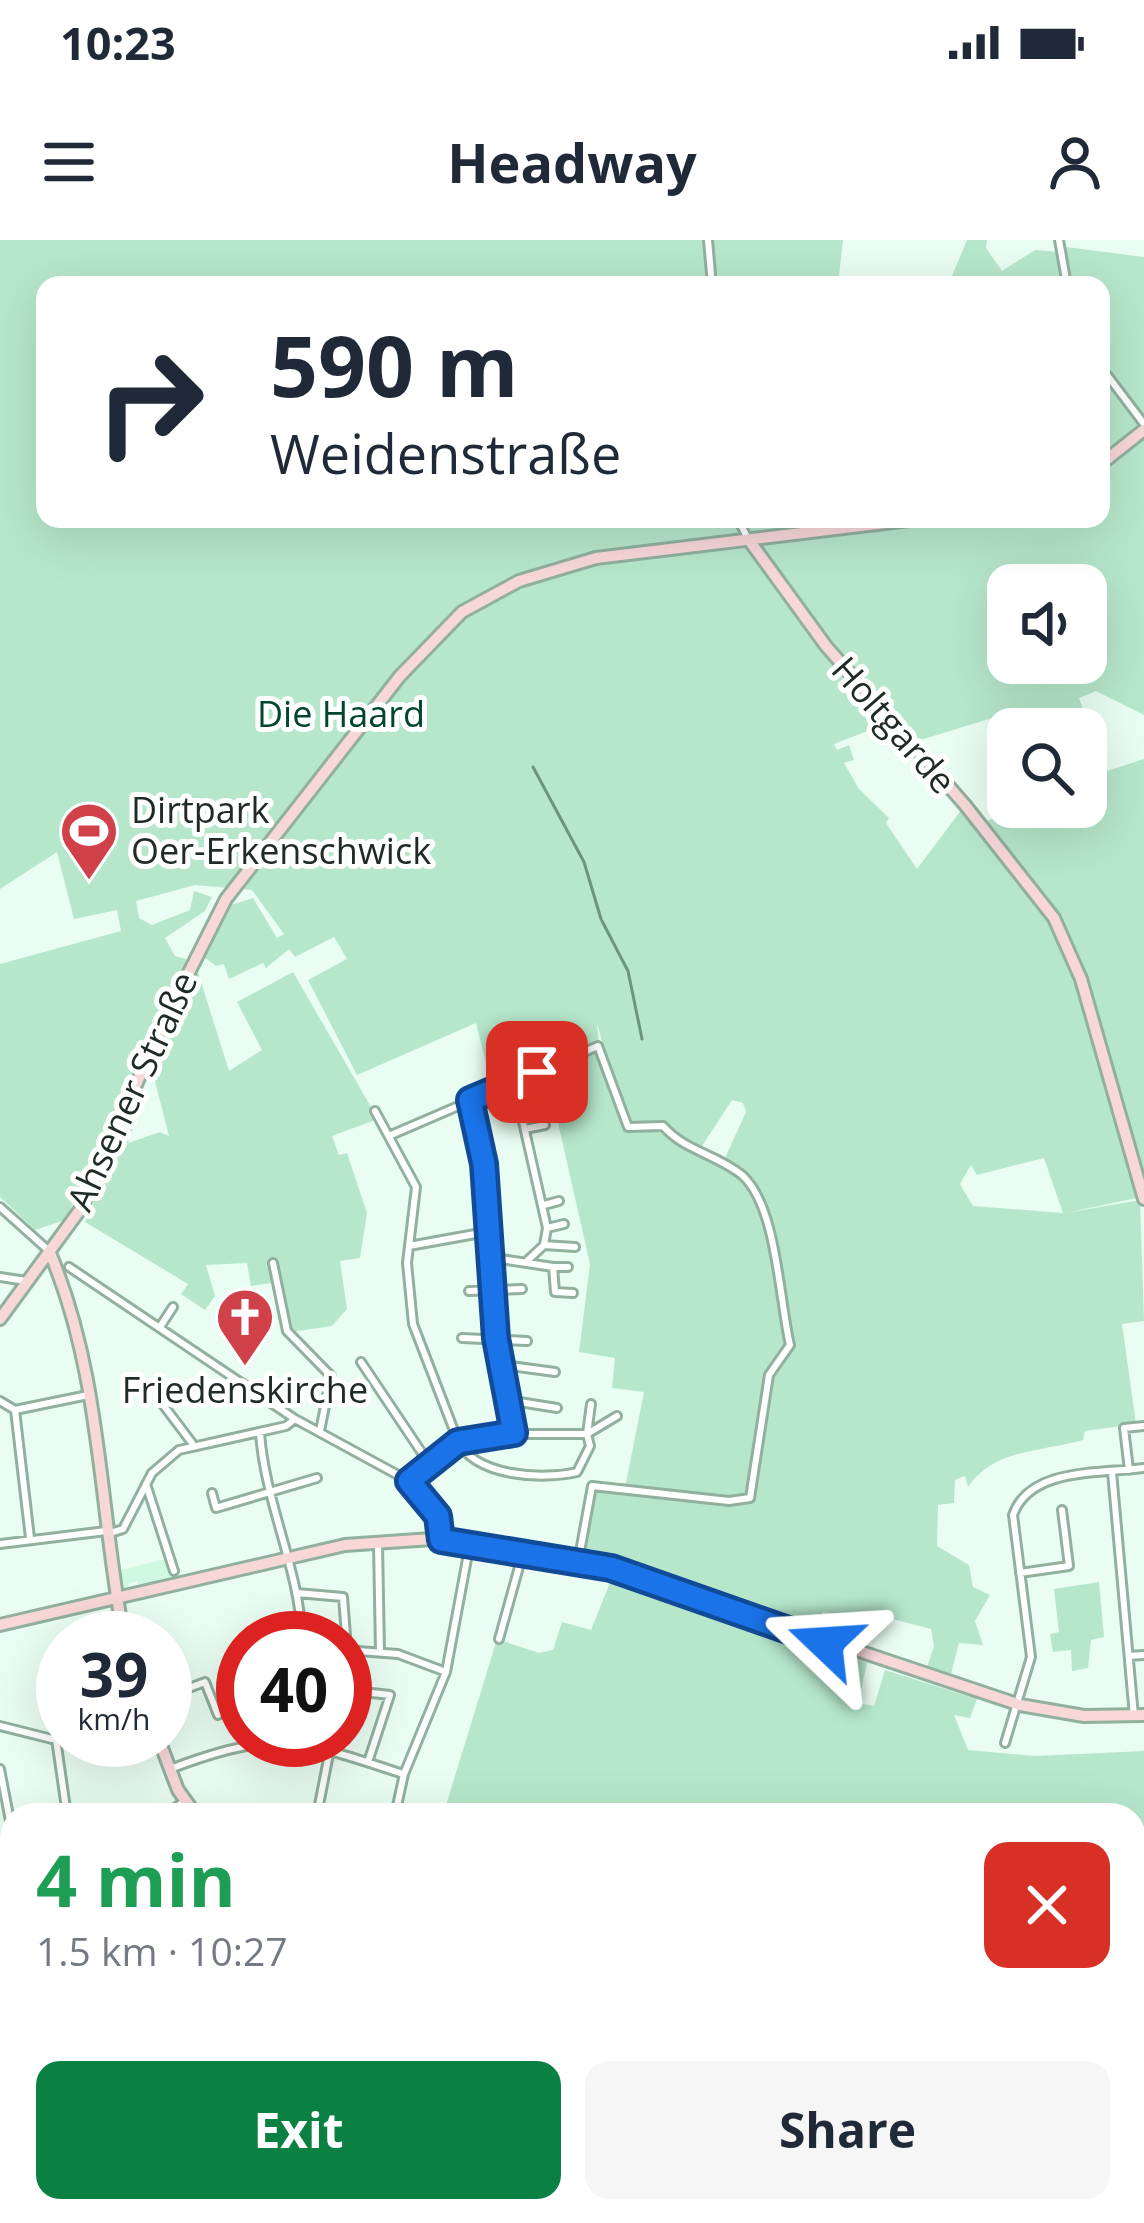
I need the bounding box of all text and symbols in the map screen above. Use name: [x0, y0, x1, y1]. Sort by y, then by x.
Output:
text: 10:23: [60, 12, 176, 73]
text: Headway: [447, 125, 697, 199]
icon: menu: [36, 129, 102, 195]
icon: person: [1042, 129, 1108, 195]
text: 590 m: [270, 307, 518, 422]
icon: right: [72, 324, 228, 480]
text: Weidenstraße: [270, 416, 621, 490]
map controls: [987, 564, 1107, 828]
button: sound: [987, 564, 1107, 684]
street label: Holtgarde: [821, 646, 968, 804]
park label: Die Haard: [257, 689, 425, 738]
button: search: [987, 708, 1107, 828]
place label: Dirtpark Oer-Erkenschwick: [131, 785, 431, 875]
sports icon: Dirtpark Oer-Erkenschwick: [58, 800, 120, 882]
street label: Ahsener Straße: [55, 963, 208, 1218]
pin: [486, 1021, 588, 1123]
icon: arrive: [504, 1039, 570, 1105]
church icon: Friedenskirche: [214, 1286, 276, 1368]
place label: Friedenskirche: [122, 1365, 368, 1414]
position arrow: [762, 1580, 888, 1706]
speed limit sign: 40: [216, 1611, 372, 1767]
text: 39: [80, 1633, 148, 1715]
text: km/h: [78, 1698, 150, 1739]
text: 4 min: [36, 1830, 236, 1928]
button: close: [984, 1842, 1110, 1968]
text: 1.5 km · 10:27: [36, 1924, 288, 1977]
button: Exit: [36, 2061, 561, 2199]
button: Share: [585, 2061, 1110, 2199]

